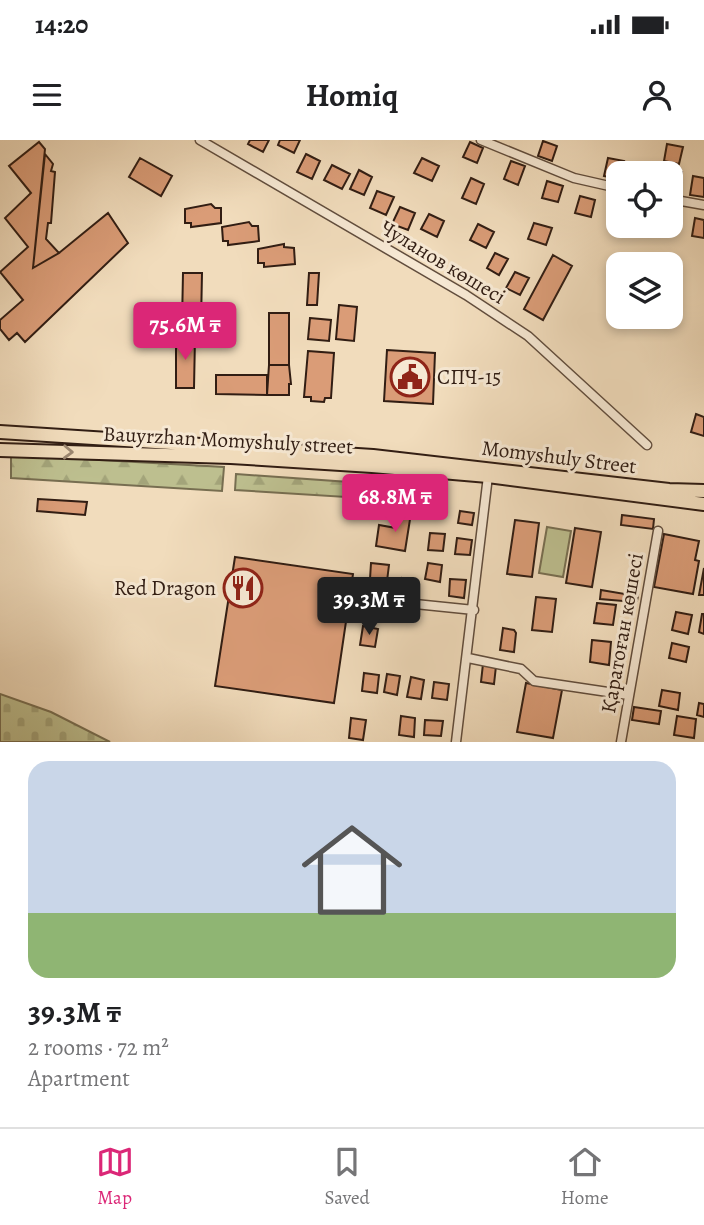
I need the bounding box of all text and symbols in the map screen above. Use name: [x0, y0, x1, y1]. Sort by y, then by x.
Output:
text: 14:20: [35, 7, 88, 42]
text: Homiq: [306, 73, 398, 117]
icon: menu: [28, 76, 66, 114]
icon: person: [638, 76, 676, 114]
map controls: [606, 161, 683, 329]
button: locate: [606, 161, 683, 238]
street label: Чуланов көшесі: [375, 214, 511, 310]
button: layers: [606, 252, 683, 329]
pin: 75.6M ₸: [120, 302, 250, 362]
text: 75.6M ₸: [149, 309, 221, 340]
public building icon: СПЧ-15: [389, 356, 431, 398]
place label: СПЧ-15: [437, 363, 501, 391]
street label: Bauyrzhan Momyshuly street: [102, 419, 354, 461]
street label: Momyshuly Street: [480, 434, 638, 480]
one-way arrow: [63, 445, 74, 460]
pin: 68.8M ₸: [330, 474, 460, 534]
text: 68.8M ₸: [358, 481, 432, 512]
street label: Қаратоған көшесі: [594, 551, 650, 715]
restaurant icon: Red Dragon: [222, 567, 264, 609]
place label: Red Dragon: [114, 574, 216, 602]
pin: 39.3M ₸: [304, 578, 434, 637]
text: 39.3M ₸: [333, 584, 405, 615]
icon: home: [289, 807, 415, 933]
text: 39.3M ₸: [28, 992, 121, 1032]
text: 2 rooms · 72 m²: [28, 1032, 169, 1063]
text: Apartment: [28, 1063, 130, 1094]
tab: Map: [96, 1143, 134, 1211]
tab: Saved: [325, 1143, 370, 1211]
tab: Home: [561, 1143, 608, 1211]

